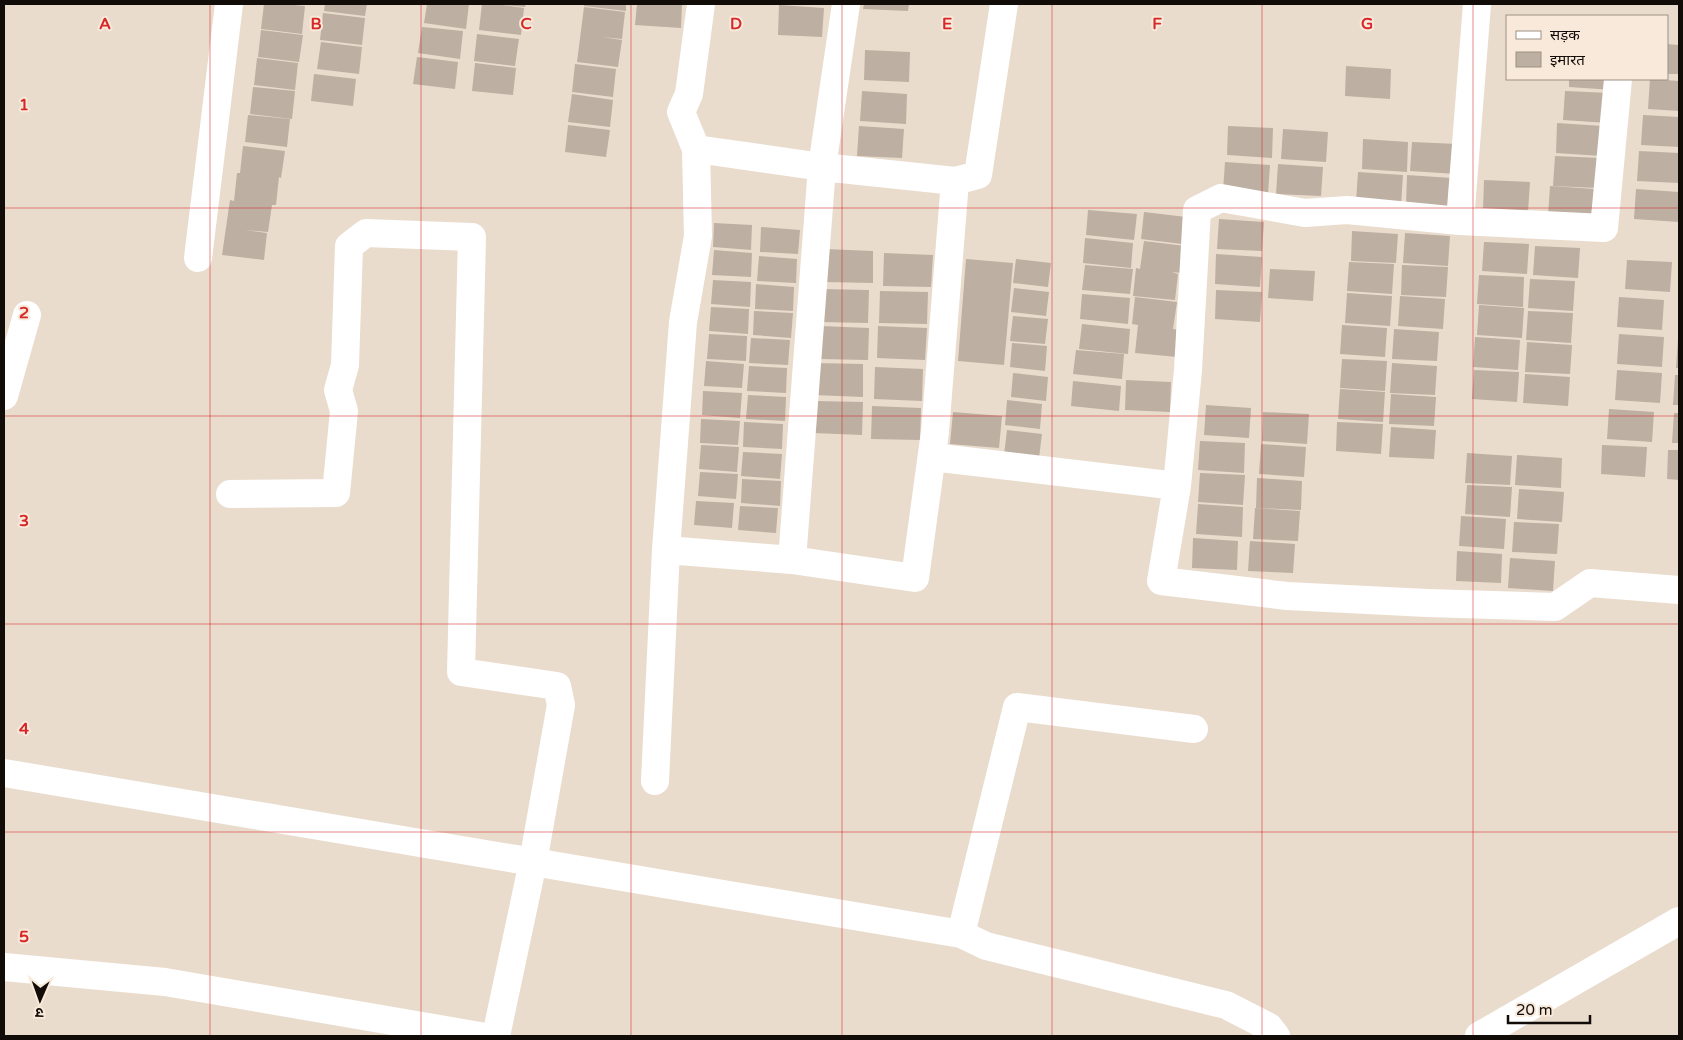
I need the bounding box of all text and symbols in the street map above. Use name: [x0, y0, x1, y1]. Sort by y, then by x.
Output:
text: A: [99, 14, 111, 34]
text: B: [310, 14, 322, 34]
text: C: [520, 14, 532, 34]
text: D: [730, 14, 742, 34]
text: E: [942, 14, 952, 34]
text: F: [1152, 14, 1162, 34]
text: G: [1361, 14, 1373, 34]
legend: [1506, 15, 1668, 80]
text: सड़क: [1550, 26, 1580, 44]
text: इमारत: [1550, 51, 1585, 69]
text: 1: [19, 95, 29, 115]
text: 2: [19, 303, 29, 323]
text: 3: [19, 511, 29, 531]
text: 4: [19, 719, 29, 739]
text: 5: [19, 927, 29, 947]
north arrow: [15, 975, 65, 1025]
scale bar: [1508, 992, 1590, 1024]
text: 20 m: [1516, 1001, 1553, 1019]
text: उ: [34, 1004, 44, 1021]

